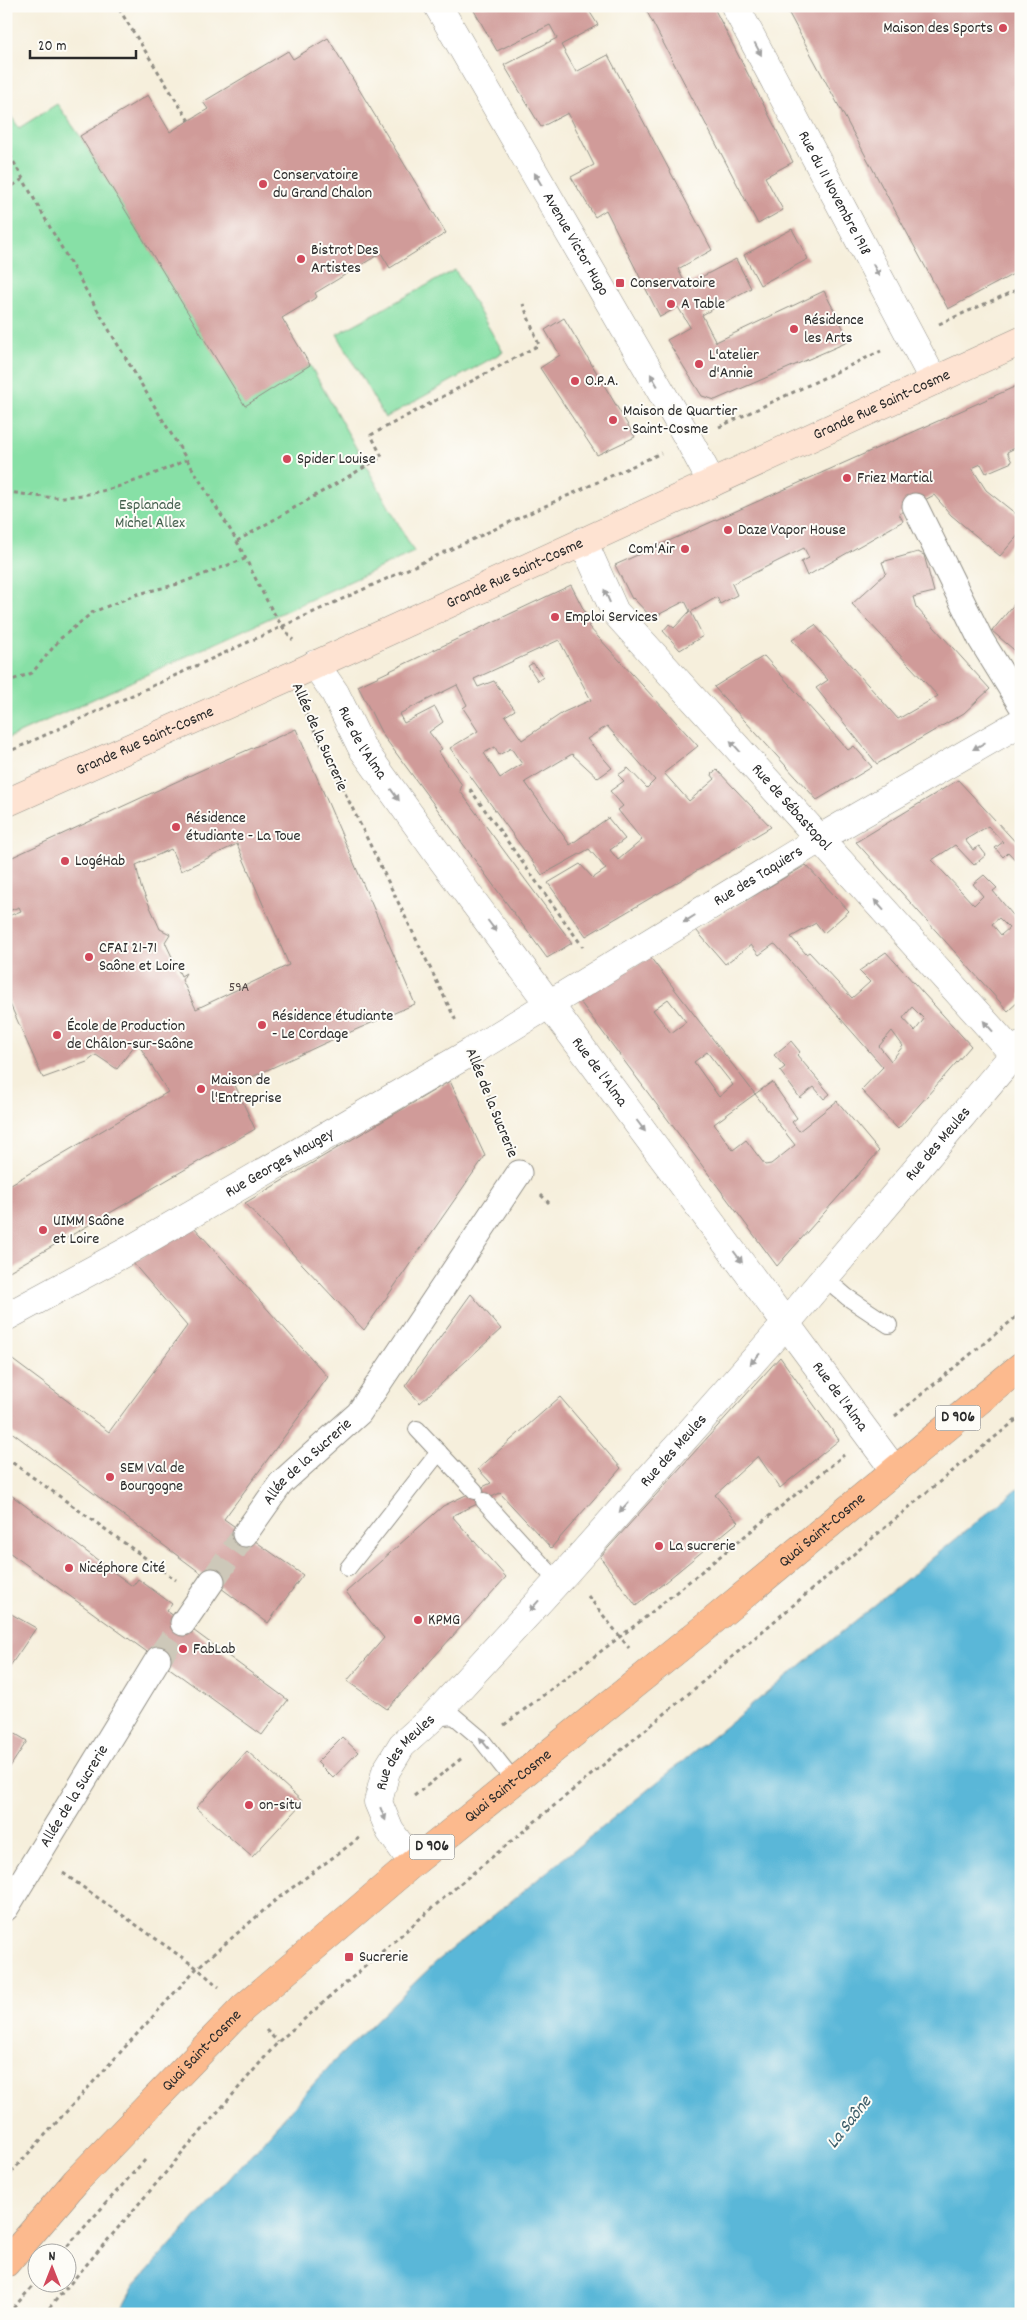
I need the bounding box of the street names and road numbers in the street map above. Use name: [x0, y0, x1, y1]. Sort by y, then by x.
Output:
street label: Rue du 11 Novembre 1918: [792, 127, 877, 260]
street label: Avenue Victor Hugo: [537, 188, 615, 300]
street label: Grande Rue Saint-Cosme: [809, 363, 954, 446]
street label: Grande Rue Saint-Cosme: [442, 532, 587, 615]
street label: Allée de la Sucrerie: [285, 679, 353, 795]
street label: Grande Rue Saint-Cosme: [72, 700, 217, 782]
street label: Rue de l'Alma: [332, 702, 393, 785]
street label: Rue de Sébastopol: [746, 759, 837, 856]
street label: Rue des Taquiers: [709, 840, 808, 912]
street label: Rue de l'Alma: [566, 1032, 633, 1112]
street label: Allée de la Sucrerie: [459, 1045, 523, 1161]
street label: Rue des Meules: [900, 1101, 976, 1186]
street label: Rue Georges Maugey: [221, 1122, 339, 1204]
street label: Rue de l'Alma: [806, 1357, 874, 1437]
road number: D 906: [936, 1406, 980, 1430]
street label: Rue des Meules: [635, 1409, 713, 1493]
street label: Allée de la Sucrerie: [257, 1413, 357, 1510]
street label: Quai Saint-Cosme: [774, 1488, 871, 1573]
street label: Rue des Meules: [370, 1709, 441, 1793]
street label: Allée de la Sucrerie: [34, 1740, 114, 1852]
street label: Quai Saint-Cosme: [459, 1744, 557, 1829]
road number: D 906: [410, 1834, 454, 1860]
street label: Quai Saint-Cosme: [157, 2004, 247, 2097]

